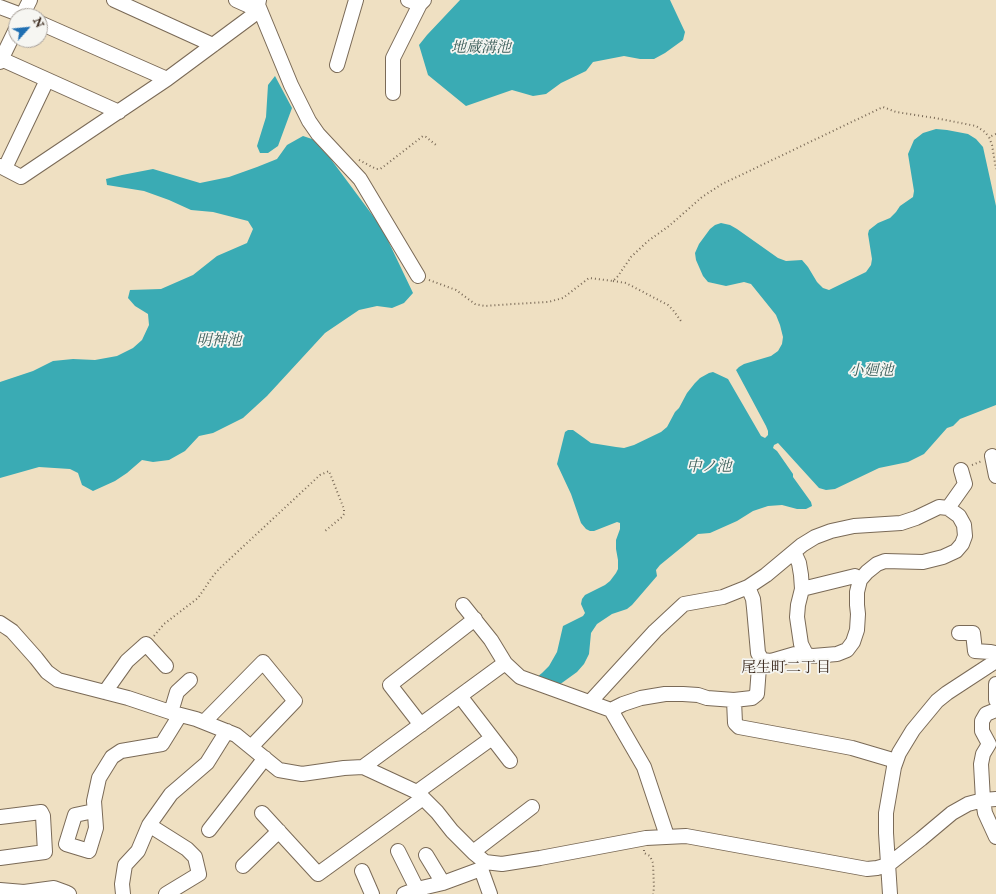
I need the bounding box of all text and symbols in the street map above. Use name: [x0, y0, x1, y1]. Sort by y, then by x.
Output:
north arrow: [8, 8, 48, 48]
text: N: [30, 15, 46, 30]
water label: 地蔵溝池: [451, 40, 511, 58]
water label: 明神池: [197, 333, 241, 351]
water label: 小廻池: [849, 363, 893, 381]
water label: 中ノ池: [687, 459, 731, 477]
district label: 尾生町二丁目: [741, 660, 831, 678]

